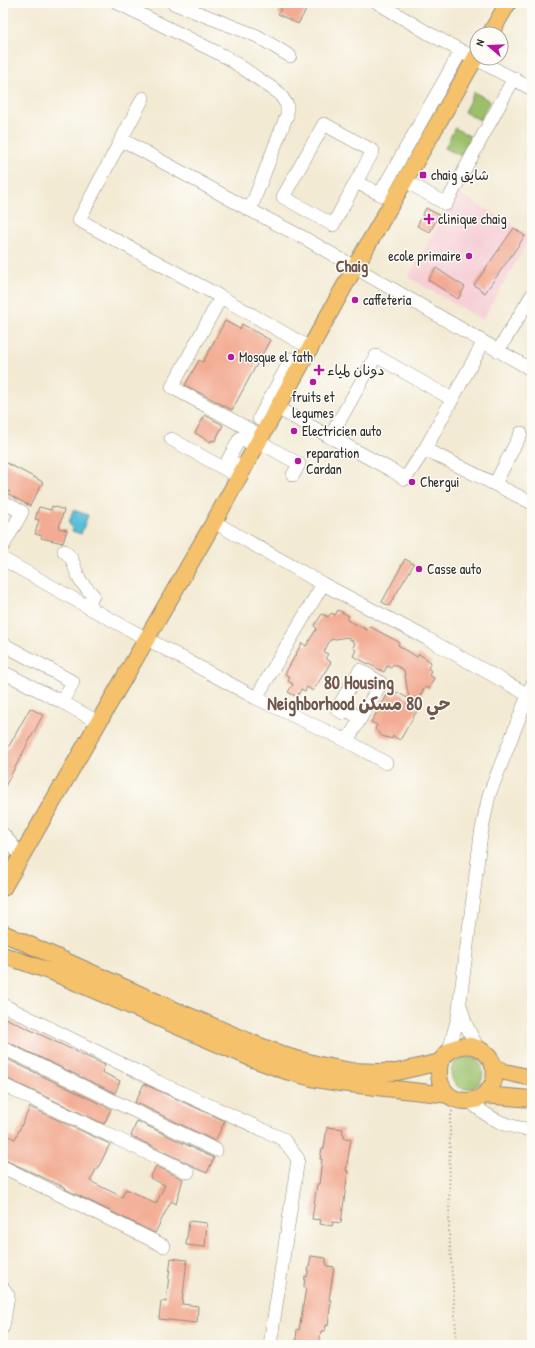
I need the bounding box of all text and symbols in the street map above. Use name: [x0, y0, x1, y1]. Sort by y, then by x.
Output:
north arrow: [469, 26, 509, 66]
text: N: [472, 38, 487, 48]
place label: chaig شايق: [431, 165, 489, 185]
marker: chaig شايق: [418, 170, 428, 180]
place label: clinique chaig: [438, 209, 507, 229]
marker: clinique chaig: [423, 213, 435, 225]
place label: ecole primaire: [388, 246, 461, 266]
marker: ecole primaire: [464, 251, 474, 261]
district label: Chaig: [336, 255, 368, 278]
place label: caffeteria: [363, 290, 412, 309]
marker: caffeteria: [350, 295, 360, 305]
place label: Mosque el fath: [239, 347, 313, 367]
marker: Mosque el fath: [226, 352, 236, 362]
place label: دونان لمياء: [327, 360, 385, 379]
marker: دونان لمياء: [314, 365, 324, 375]
marker: fruits et legumes: [308, 377, 318, 387]
place label: fruits et legumes: [292, 387, 335, 423]
place label: Electricien auto: [302, 421, 382, 440]
marker: Electricien auto: [289, 426, 299, 436]
place label: reparation Cardan: [306, 443, 359, 478]
marker: reparation Cardan: [293, 456, 303, 466]
place label: Chergui: [420, 472, 459, 492]
marker: Chergui: [407, 477, 417, 487]
place label: Casse auto: [427, 559, 482, 578]
marker: Casse auto: [414, 564, 424, 574]
district label: 80 Housing Neighborhood حي 80 مسكن: [267, 670, 451, 720]

